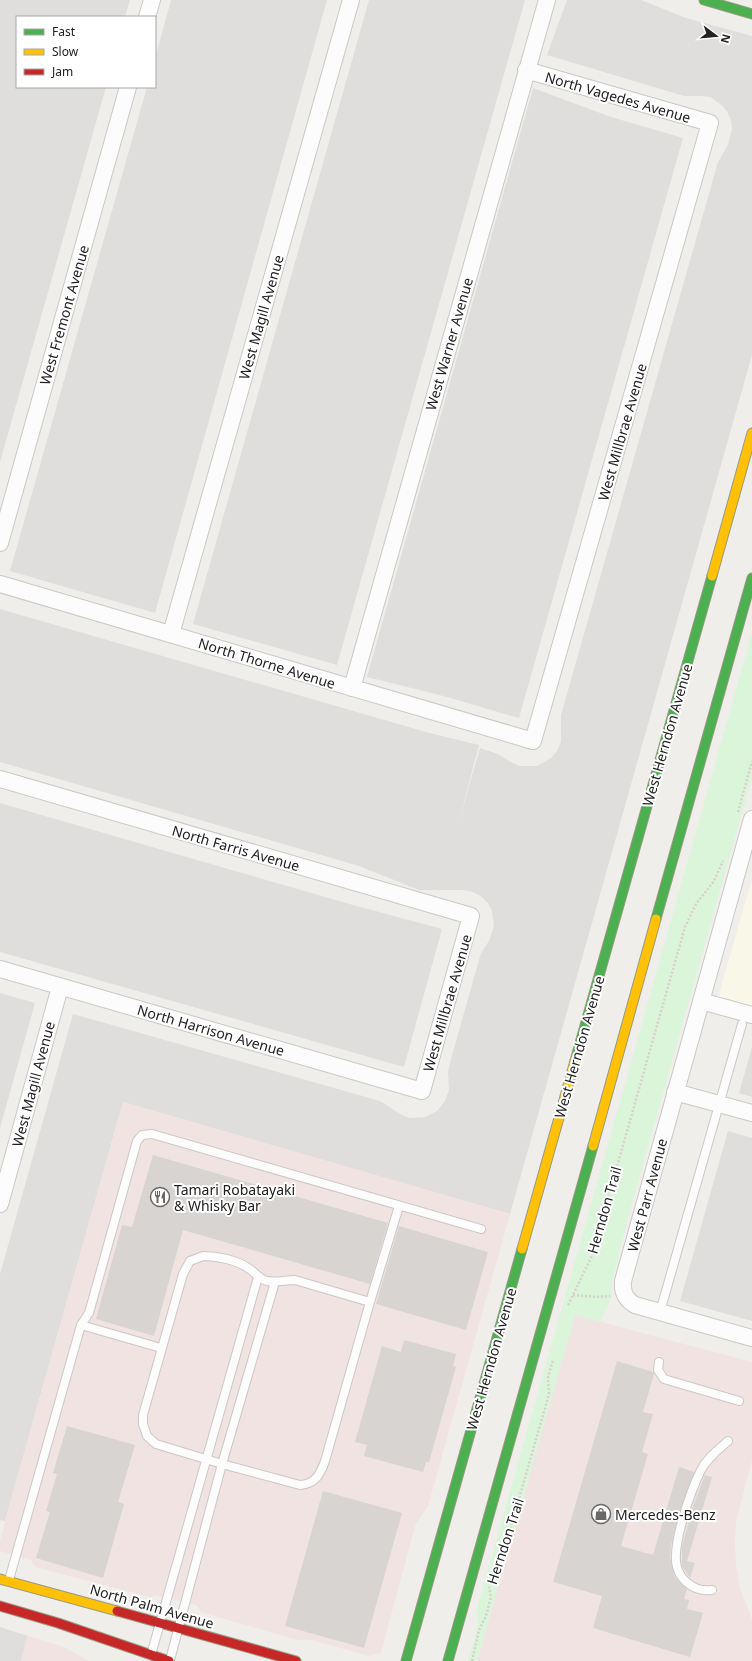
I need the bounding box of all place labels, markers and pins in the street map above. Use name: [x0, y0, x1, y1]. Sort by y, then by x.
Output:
place label: Tamari Robatayaki & Whisky Bar: [174, 1180, 295, 1215]
restaurant icon: Tamari Robatayaki & Whisky Bar: [149, 1186, 171, 1208]
shop icon: Mercedes-Benz: [590, 1503, 612, 1525]
place label: Mercedes-Benz: [615, 1505, 716, 1524]

